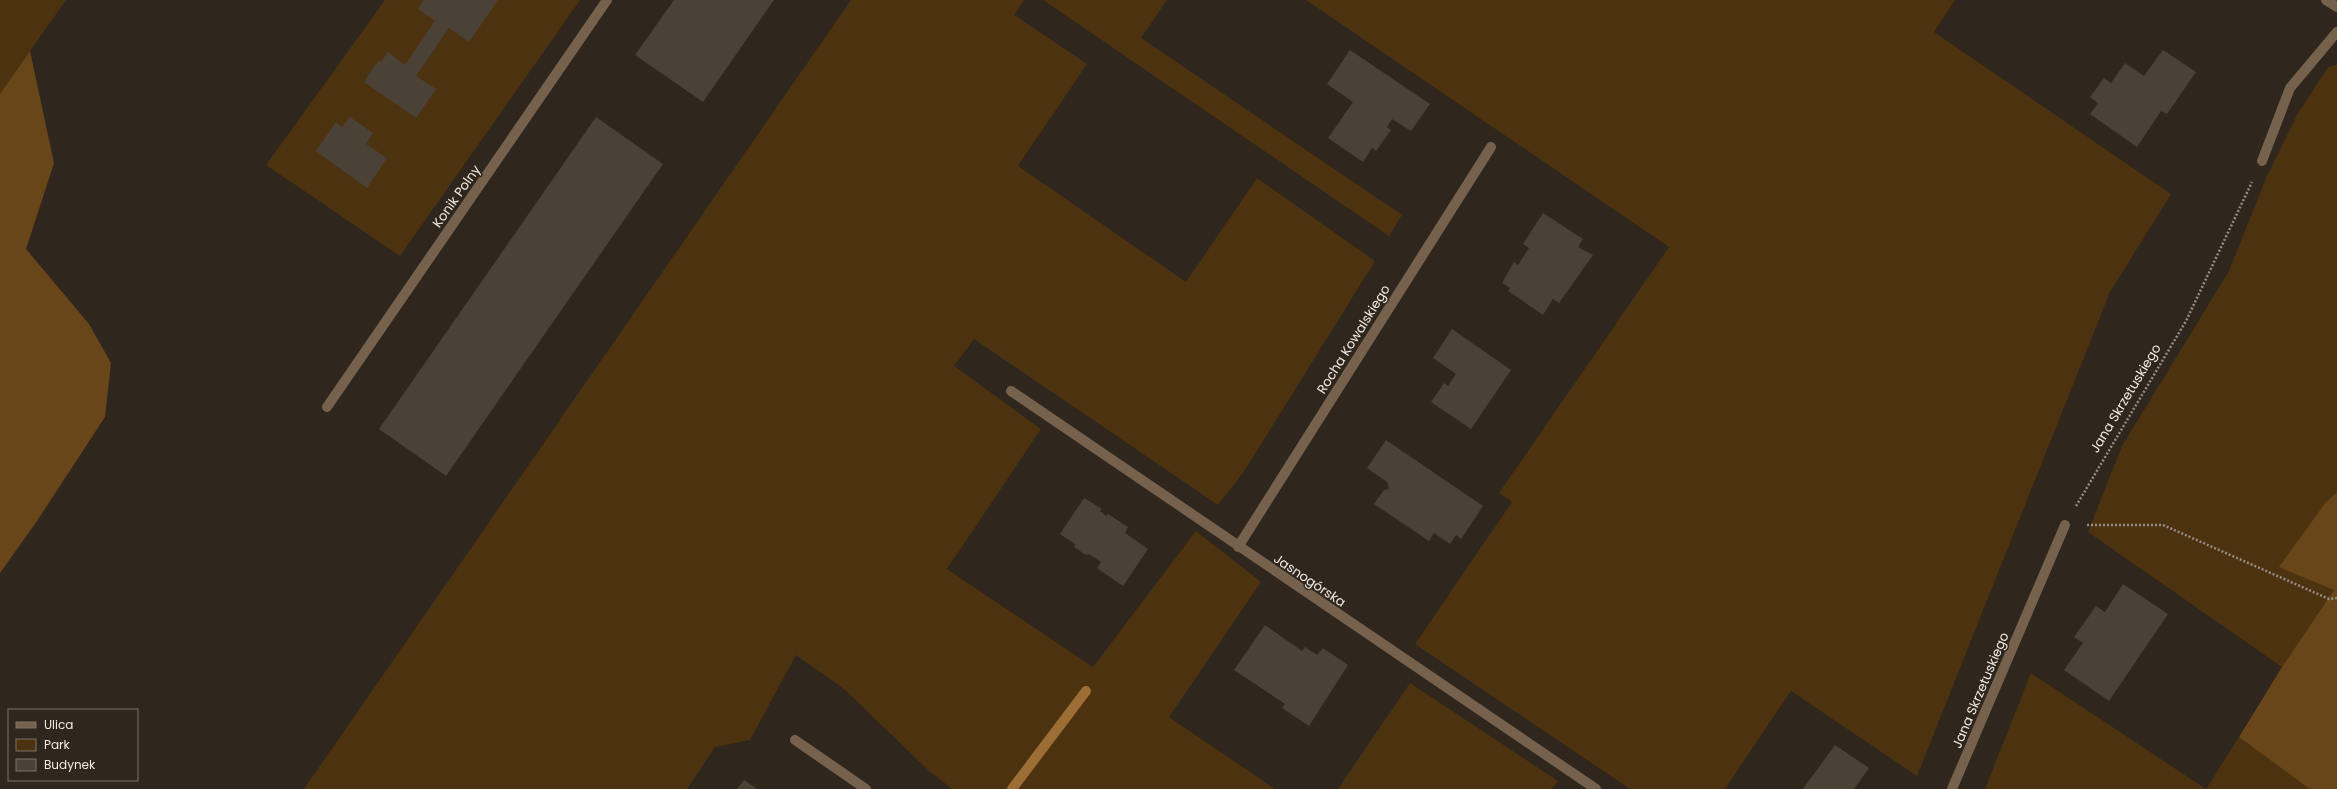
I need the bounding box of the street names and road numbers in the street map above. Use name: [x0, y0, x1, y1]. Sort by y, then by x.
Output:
street label: Konik Polny: [428, 161, 485, 231]
street label: Rocha Kowalskiego: [1312, 281, 1395, 397]
street label: Jana Skrzetuskiego: [2085, 340, 2166, 456]
street label: Jasnogórska: [1270, 549, 1350, 612]
street label: Jana Skrzetuskiego: [1947, 629, 2013, 751]

